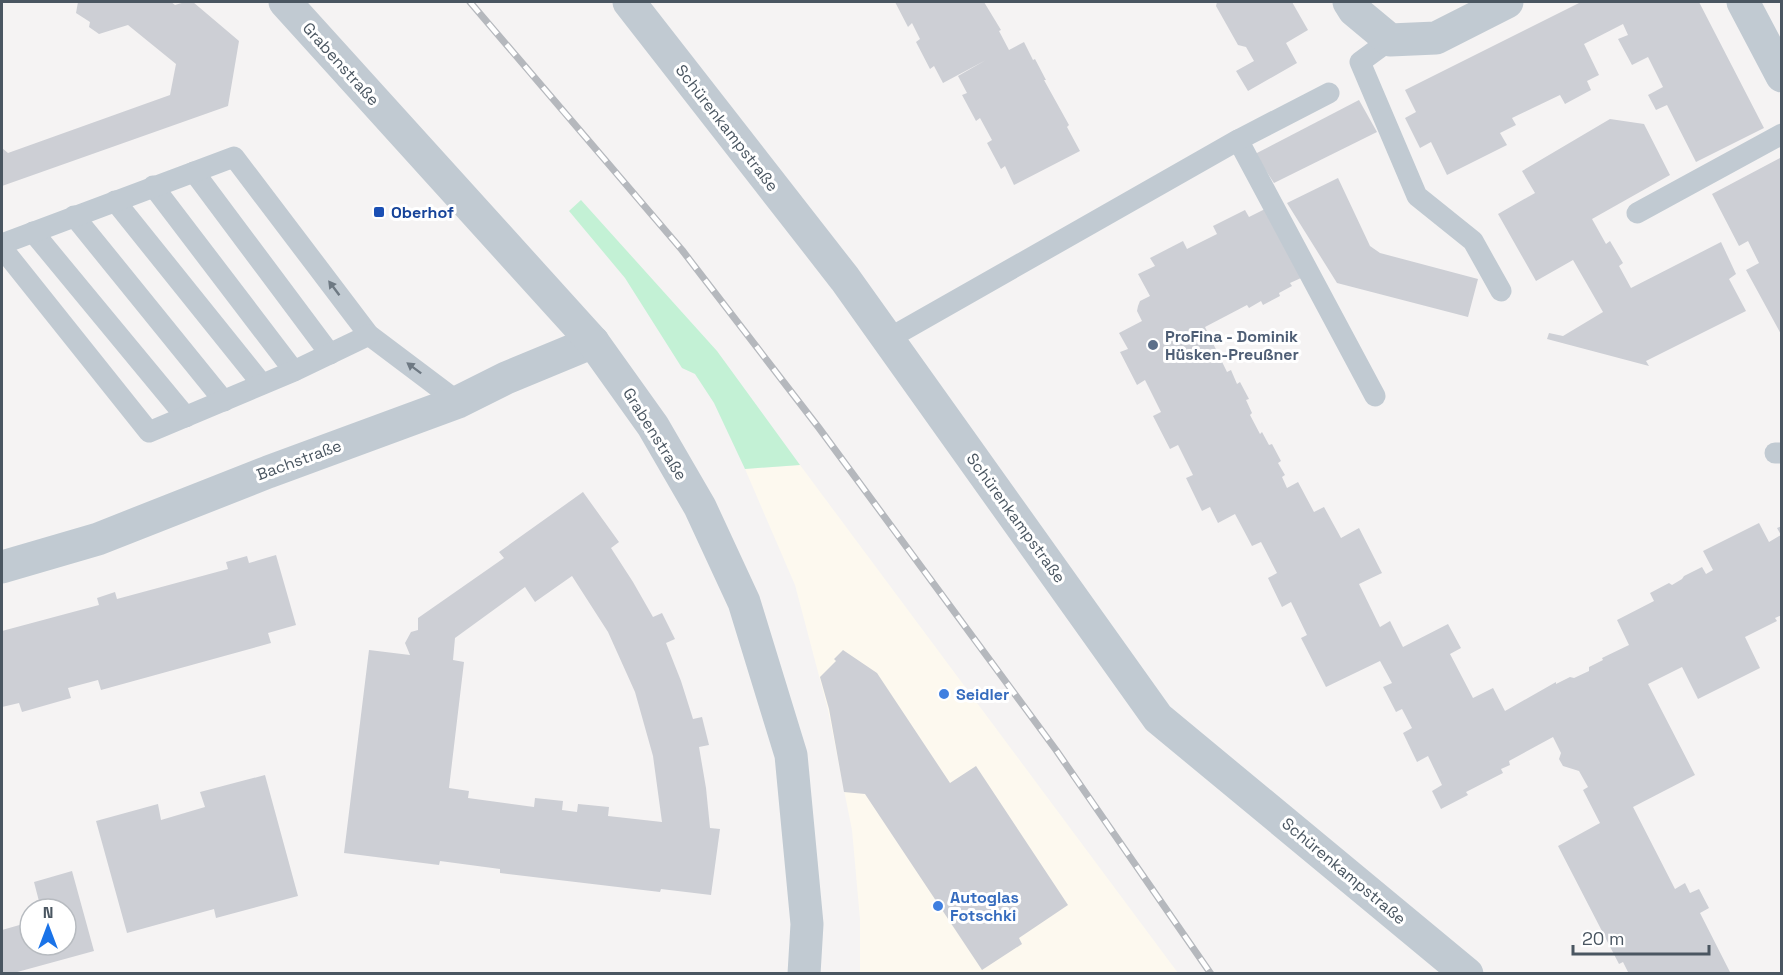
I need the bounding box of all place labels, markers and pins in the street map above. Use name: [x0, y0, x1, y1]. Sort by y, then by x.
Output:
place label: Oberhof: [391, 202, 454, 223]
marker: Oberhof: [372, 205, 386, 219]
place label: ProFina - Dominik Hüsken-Preußner: [1165, 326, 1299, 365]
marker: ProFina - Dominik Hüsken-Preußner: [1146, 338, 1160, 352]
place label: Seidler: [956, 684, 1009, 705]
marker: Seidler: [937, 687, 951, 701]
place label: Autoglas Fotschki: [950, 887, 1019, 926]
marker: Autoglas Fotschki: [931, 899, 945, 913]

